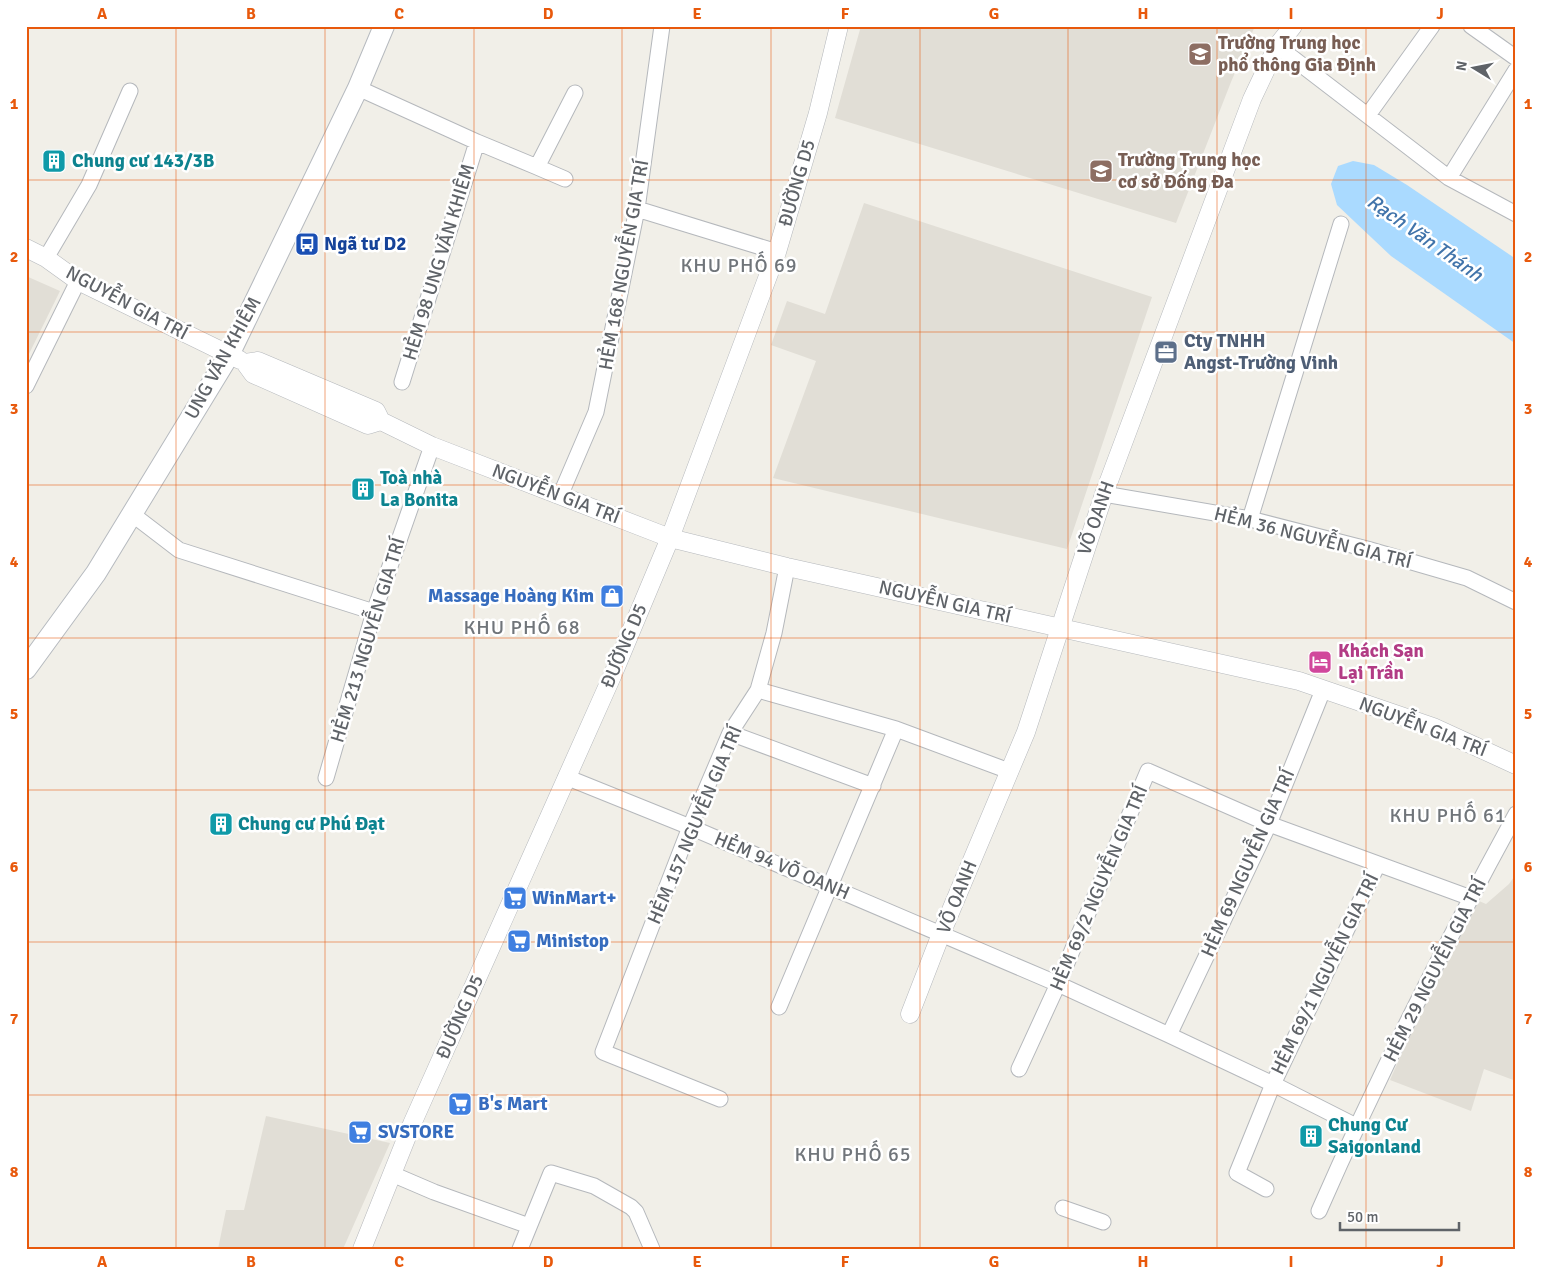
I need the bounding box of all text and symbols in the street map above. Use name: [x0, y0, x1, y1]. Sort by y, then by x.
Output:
text: A: [97, 4, 108, 24]
text: B: [246, 4, 256, 24]
text: C: [394, 4, 404, 24]
text: D: [543, 4, 554, 24]
text: E: [692, 4, 702, 24]
text: F: [841, 4, 850, 24]
text: G: [989, 4, 999, 24]
text: H: [1138, 4, 1148, 24]
text: I: [1288, 4, 1294, 24]
text: J: [1436, 4, 1444, 24]
place label: Trường Trung học phổ thông Gia Định: [1218, 31, 1376, 77]
school or university icon: Trường Trung học phổ thông Gia Định: [1187, 41, 1213, 67]
north arrow: [1450, 42, 1500, 92]
text: N: [1452, 60, 1471, 72]
text: 1: [10, 94, 19, 114]
text: 1: [1524, 94, 1533, 114]
street label: ĐƯỜNG D5: [773, 137, 821, 229]
building icon: Chung cư 143/3B: [41, 148, 67, 174]
place label: Trường Trung học cơ sở Đống Đa: [1118, 148, 1260, 194]
place label: Chung cư 143/3B: [72, 149, 215, 173]
street label: HẺM 168 NGUYỄN GIA TRÍ: [591, 157, 654, 372]
school or university icon: Trường Trung học cơ sở Đống Đa: [1088, 158, 1114, 184]
street label: HẺM 98 UNG VĂN KHIÊM: [397, 161, 480, 363]
water label: Rạch Văn Thánh: [1362, 189, 1489, 288]
bus stop icon: Ngã tư D2: [294, 231, 320, 257]
place label: Ngã tư D2: [324, 232, 407, 256]
text: 2: [10, 247, 18, 267]
text: 2: [1524, 247, 1532, 267]
district label: KHU PHỐ 69: [680, 251, 798, 278]
street label: NGUYỄN GIA TRÍ: [62, 258, 194, 346]
street label: UNG VĂN KHIÊM: [179, 292, 267, 424]
place label: Cty TNHH Angst-Trường Vinh: [1184, 329, 1338, 375]
office icon: Cty TNHH Angst-Trường Vinh: [1153, 339, 1179, 365]
text: 3: [10, 399, 18, 419]
text: 3: [1524, 399, 1532, 419]
street label: NGUYỄN GIA TRÍ: [489, 456, 625, 530]
place label: Toà nhà La Bonita: [380, 466, 459, 512]
building icon: Toà nhà La Bonita: [350, 476, 376, 502]
street label: VÕ OANH: [1072, 478, 1120, 558]
street label: HẺM 36 NGUYỄN GIA TRÍ: [1212, 499, 1415, 574]
street label: HẺM 213 NGUYỄN GIA TRÍ: [322, 533, 411, 745]
text: 4: [10, 552, 19, 572]
text: 4: [1524, 552, 1533, 572]
street label: NGUYỄN GIA TRÍ: [876, 572, 1015, 629]
shop icon: Massage Hoàng Kim: [599, 583, 625, 609]
place label: Massage Hoàng Kim: [428, 584, 594, 608]
street label: ĐƯỜNG D5: [595, 600, 653, 692]
district label: KHU PHỐ 68: [463, 613, 581, 640]
place label: Khách Sạn Lại Trần: [1338, 639, 1424, 685]
hotel icon: Khách Sạn Lại Trần: [1307, 649, 1333, 675]
street label: NGUYỄN GIA TRÍ: [1356, 689, 1492, 763]
text: 5: [10, 704, 18, 724]
text: 5: [1524, 704, 1532, 724]
street label: HẺM 157 NGUYỄN GIA TRÍ: [640, 721, 748, 928]
street label: HẺM 69 NGUYỄN GIA TRÍ: [1193, 764, 1300, 961]
street label: HẺM 69/2 NGUYỄN GIA TRÍ: [1042, 780, 1153, 995]
district label: KHU PHỐ 61: [1389, 801, 1507, 828]
building icon: Chung cư Phú Đạt: [208, 811, 234, 837]
place label: Chung cư Phú Đạt: [238, 812, 385, 836]
street label: HẺM 94 VÕ OANH: [711, 826, 854, 905]
text: 6: [10, 857, 19, 877]
street label: VÕ OANH: [931, 857, 983, 937]
text: 6: [1524, 857, 1533, 877]
street label: HẺM 69/1 NGUYỄN GIA TRÍ: [1263, 868, 1384, 1079]
street label: HẺM 29 NGUYỄN GIA TRÍ: [1376, 872, 1492, 1066]
supermarket icon: WinMart+: [502, 885, 528, 911]
place label: WinMart+: [532, 886, 616, 910]
supermarket icon: Ministop: [506, 928, 532, 954]
place label: Ministop: [536, 929, 609, 953]
street label: ĐƯỜNG D5: [431, 971, 489, 1063]
text: 7: [10, 1009, 19, 1029]
text: 7: [1524, 1009, 1533, 1029]
supermarket icon: B's Mart: [447, 1091, 473, 1117]
place label: B's Mart: [478, 1092, 548, 1116]
place label: Chung Cư Saigonland: [1328, 1113, 1421, 1159]
supermarket icon: SVSTORE: [347, 1119, 373, 1145]
place label: SVSTORE: [378, 1120, 454, 1144]
building icon: Chung Cư Saigonland: [1298, 1123, 1324, 1149]
district label: KHU PHỐ 65: [794, 1140, 912, 1167]
text: 8: [10, 1162, 19, 1182]
text: 8: [1524, 1162, 1533, 1182]
scale bar: [1340, 1200, 1458, 1232]
text: 50 m: [1347, 1208, 1378, 1226]
text: A: [97, 1252, 108, 1272]
text: B: [246, 1252, 256, 1272]
text: C: [394, 1252, 404, 1272]
text: D: [543, 1252, 554, 1272]
text: E: [692, 1252, 702, 1272]
text: F: [841, 1252, 850, 1272]
text: G: [989, 1252, 999, 1272]
text: H: [1138, 1252, 1148, 1272]
text: I: [1288, 1252, 1294, 1272]
text: J: [1436, 1252, 1444, 1272]

